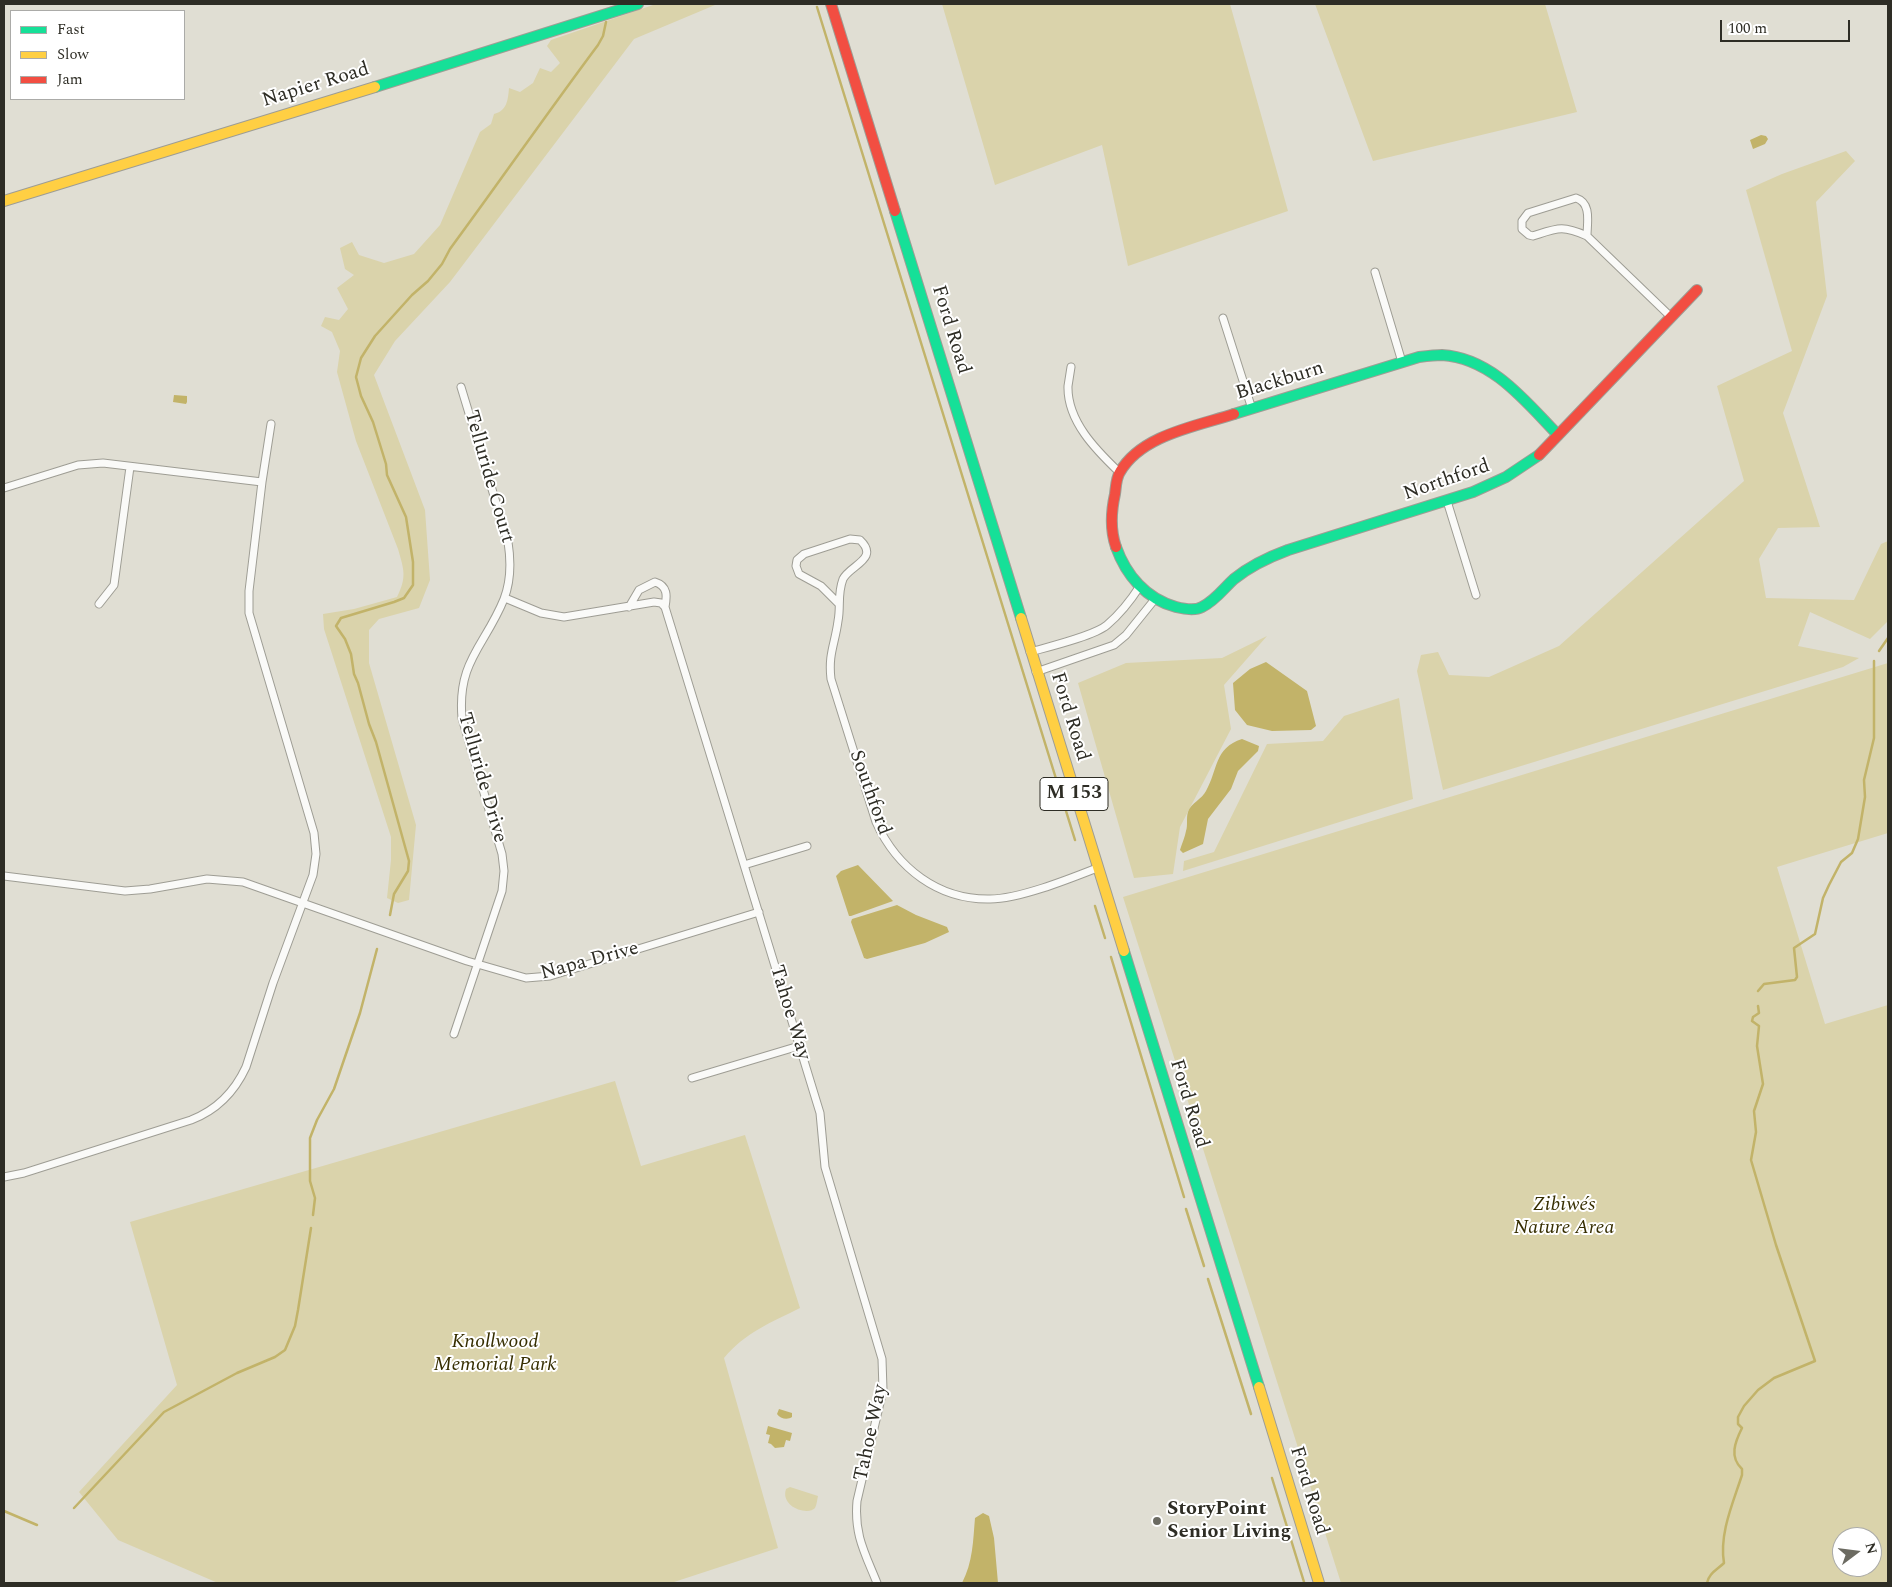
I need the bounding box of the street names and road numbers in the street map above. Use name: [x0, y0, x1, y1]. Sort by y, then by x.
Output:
street label: Napier Road: [259, 58, 373, 114]
street label: Ford Road: [925, 283, 975, 377]
street label: Blackburn: [1233, 357, 1327, 407]
street label: Telluride Court: [458, 408, 518, 546]
street label: Northford: [1400, 455, 1494, 507]
street label: Ford Road: [1044, 670, 1094, 764]
street label: Telluride Drive: [451, 710, 511, 846]
street label: Southford: [843, 747, 895, 839]
road number: M 153: [1040, 778, 1108, 811]
street label: Napa Drive: [538, 937, 642, 987]
street label: Tahoe Way: [763, 963, 815, 1063]
street label: Ford Road: [1163, 1057, 1213, 1151]
street label: Tahoe Way: [850, 1383, 894, 1483]
street label: Ford Road: [1283, 1444, 1333, 1538]

